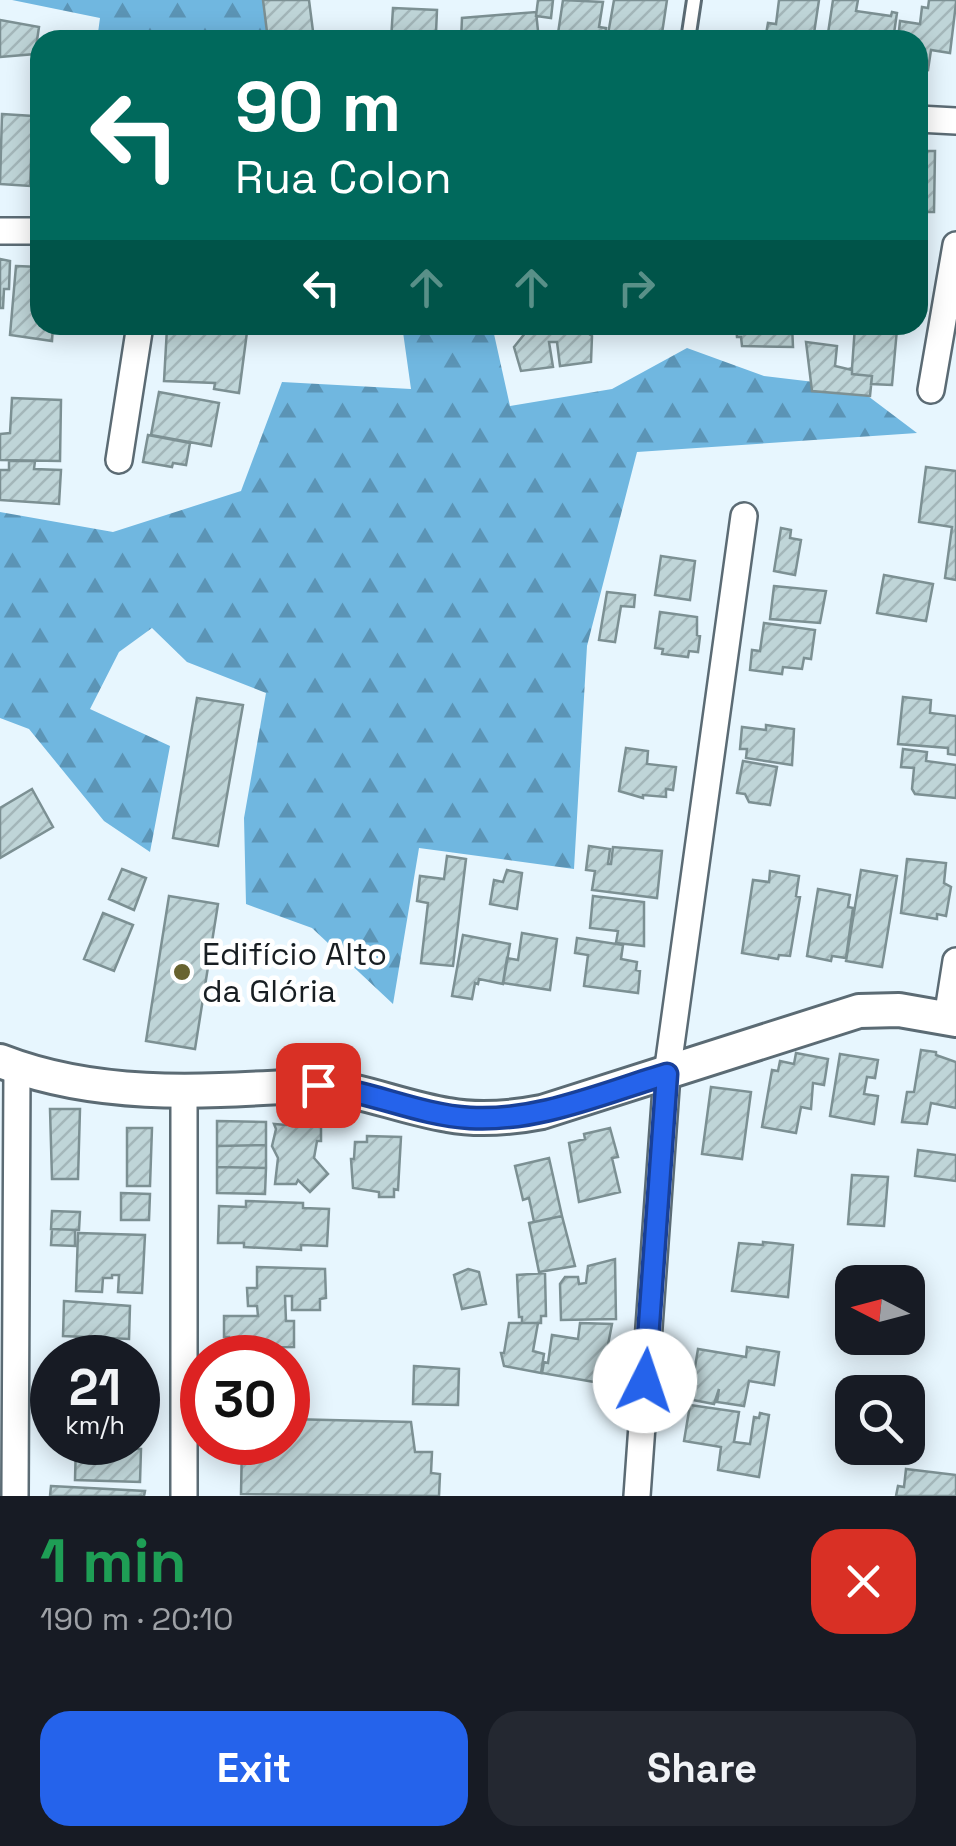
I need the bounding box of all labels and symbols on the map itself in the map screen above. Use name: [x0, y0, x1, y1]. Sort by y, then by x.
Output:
place label: Edifício Alto da Glória: [202, 934, 387, 1011]
marker: Edifício Alto da Glória: [171, 961, 193, 983]
pin: [276, 1043, 361, 1128]
north arrow: [835, 1265, 925, 1355]
position arrow: [593, 1329, 697, 1433]
speed limit sign: 30: [180, 1335, 310, 1465]

